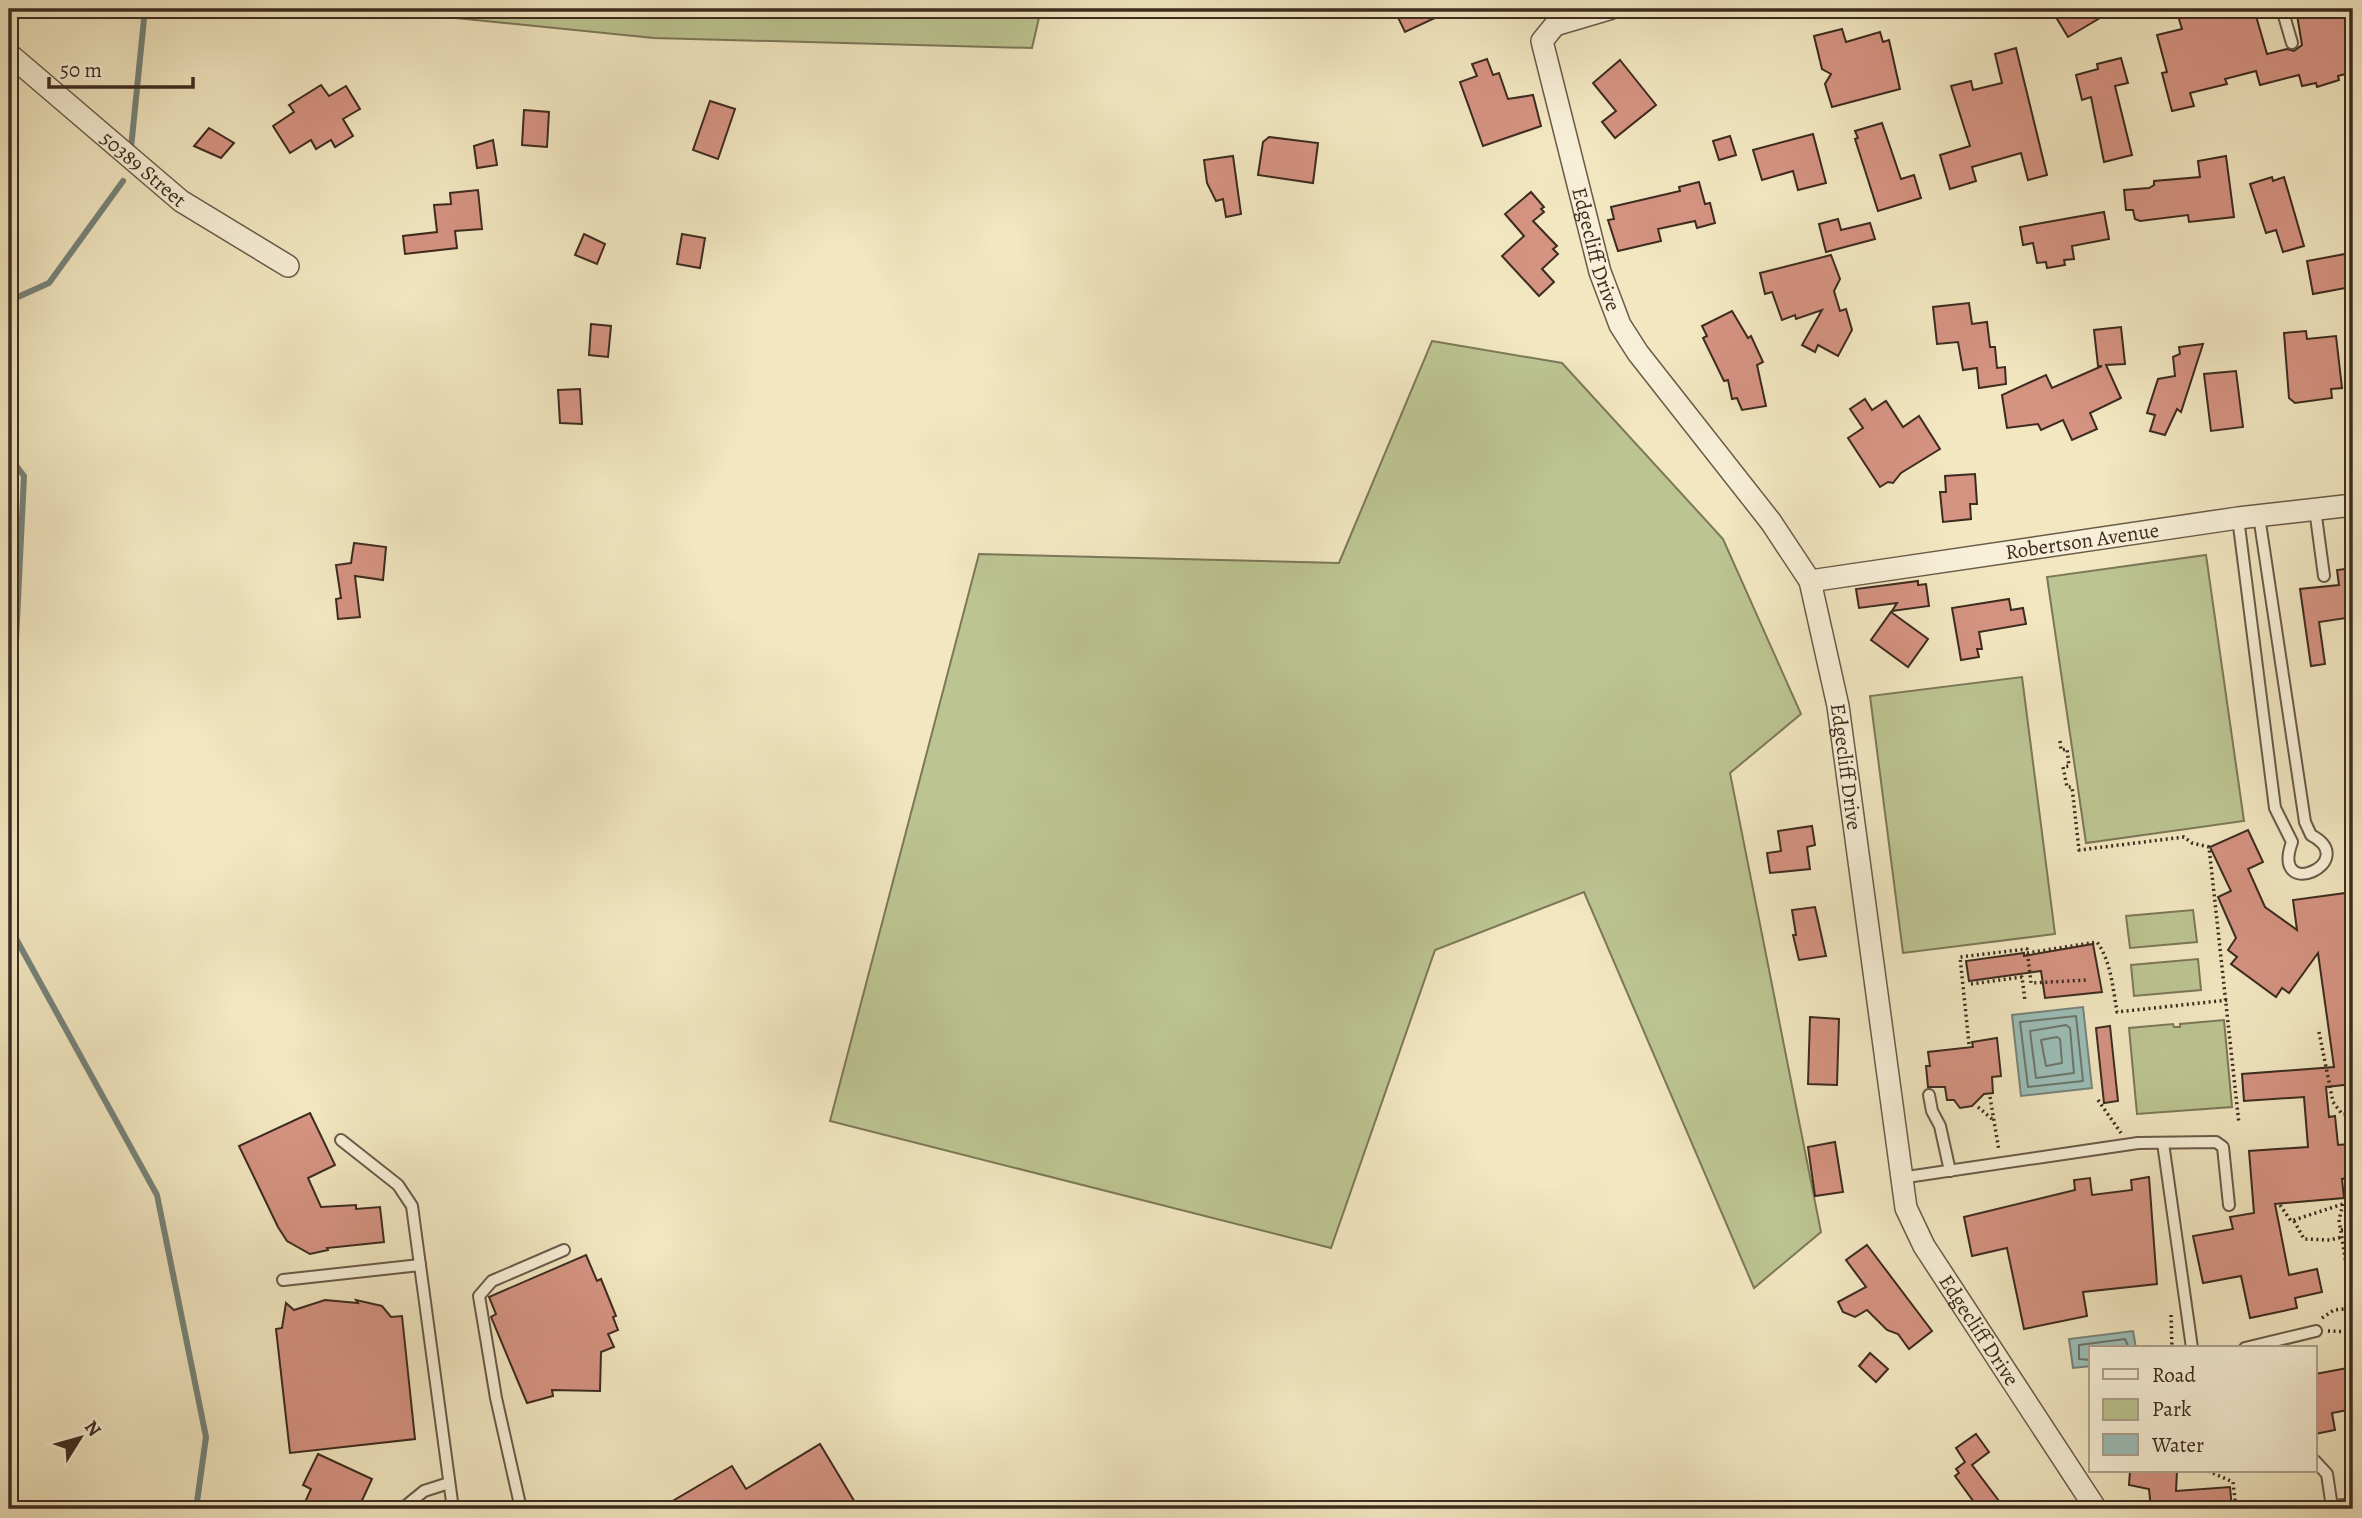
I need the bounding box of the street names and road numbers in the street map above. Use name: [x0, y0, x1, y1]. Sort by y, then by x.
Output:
street label: 50389 Street: [95, 124, 192, 214]
street label: Edgecliff Drive: [1565, 184, 1627, 315]
street label: Robertson Avenue: [2003, 516, 2161, 566]
street label: Edgecliff Drive: [1824, 701, 1869, 832]
street label: Edgecliff Drive: [1932, 1269, 2026, 1391]

